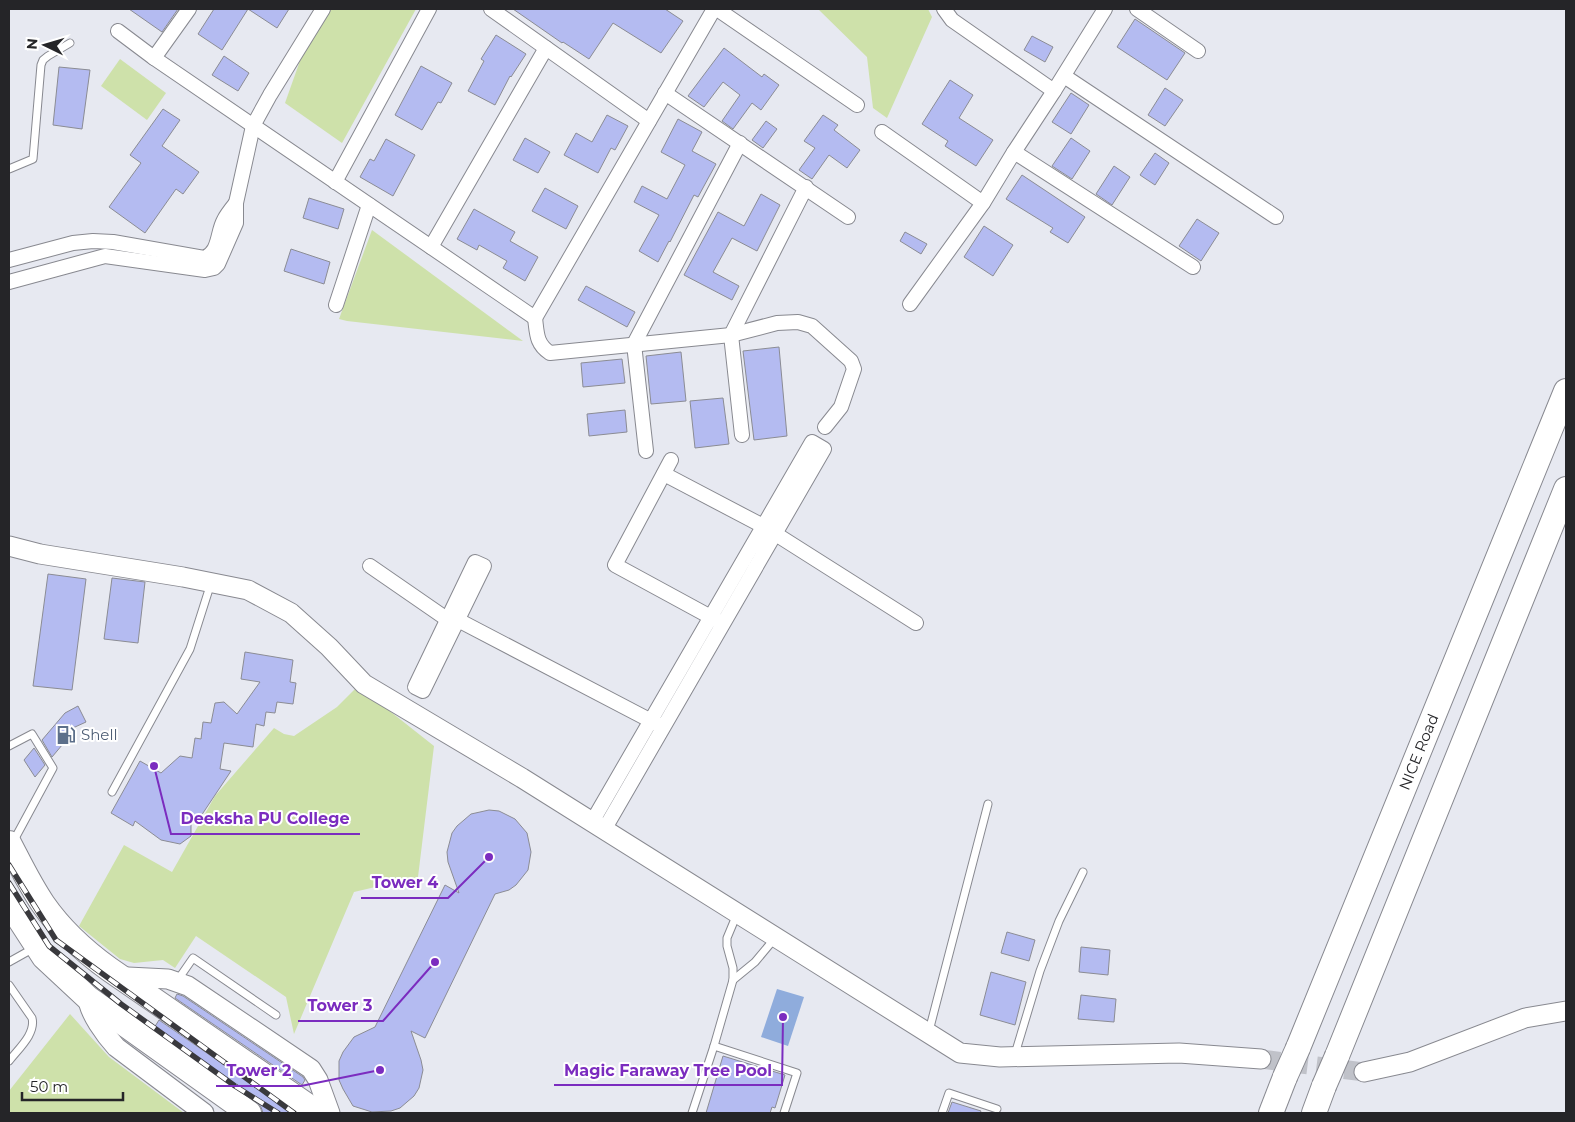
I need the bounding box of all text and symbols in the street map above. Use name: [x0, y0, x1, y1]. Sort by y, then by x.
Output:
north arrow: [20, 20, 70, 70]
text: N: [23, 37, 42, 50]
street label: NICE Road: [1395, 711, 1442, 793]
fuel station icon: Shell: [55, 724, 77, 746]
place label: Shell: [81, 725, 118, 744]
callout: Deeksha PU College: [171, 803, 360, 834]
text: Deeksha PU College: [181, 809, 349, 828]
callout: Tower 4: [361, 867, 448, 898]
text: Tower 4: [372, 873, 438, 892]
callout: Tower 3: [298, 990, 383, 1021]
text: Tower 3: [308, 996, 373, 1015]
callout: Magic Faraway Tree Pool: [554, 1054, 782, 1085]
callout: Tower 2: [216, 1055, 301, 1086]
text: Tower 2: [227, 1061, 291, 1080]
text: Magic Faraway Tree Pool: [564, 1061, 772, 1080]
scale bar: [22, 1070, 124, 1102]
text: 50 m: [30, 1077, 68, 1096]

